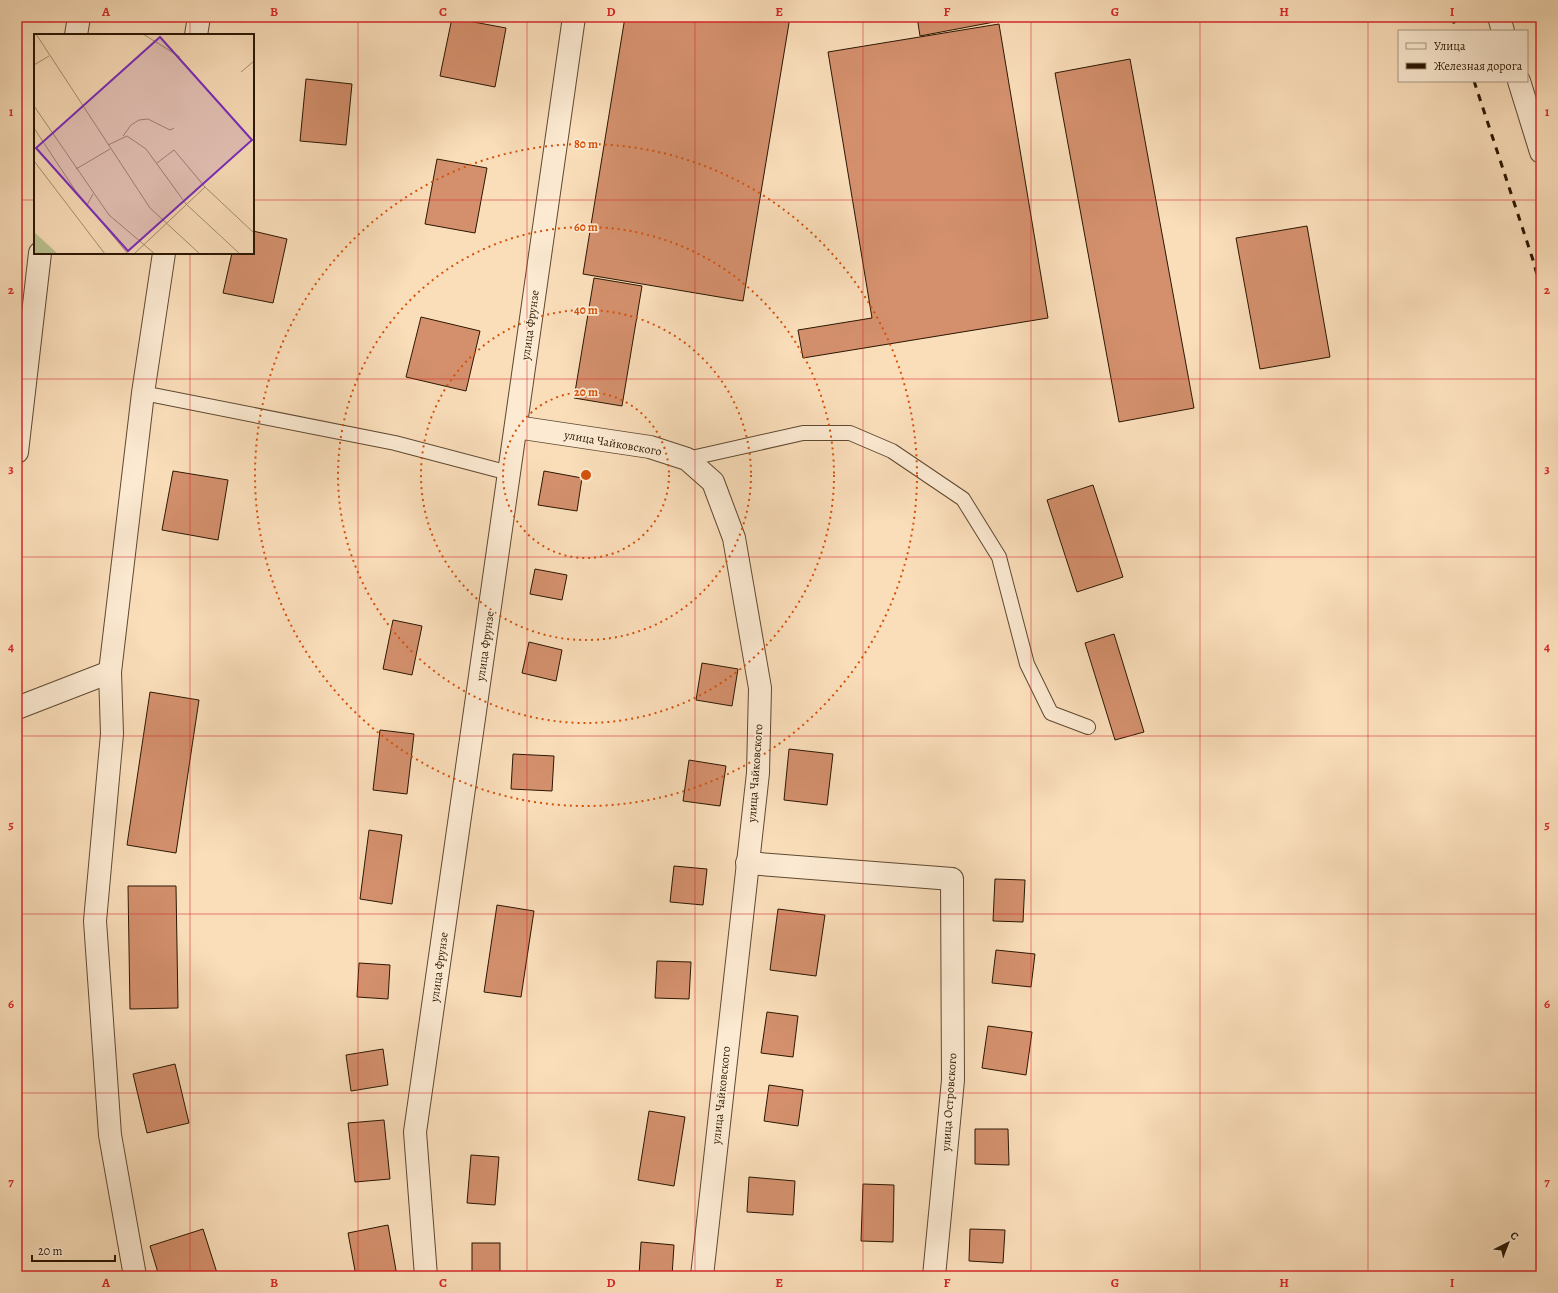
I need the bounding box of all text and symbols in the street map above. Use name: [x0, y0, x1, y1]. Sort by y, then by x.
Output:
text: A: [101, 3, 111, 20]
text: B: [270, 3, 278, 20]
text: C: [439, 3, 447, 20]
text: D: [606, 3, 616, 20]
text: E: [775, 3, 783, 20]
text: F: [944, 3, 951, 20]
text: G: [1111, 3, 1119, 20]
text: H: [1279, 3, 1289, 20]
text: I: [1450, 3, 1455, 20]
legend: [1398, 30, 1528, 82]
inset map: [34, 34, 254, 254]
text: Улица: [1434, 38, 1466, 54]
text: Железная дорога: [1434, 58, 1523, 74]
text: 1: [9, 103, 14, 120]
text: 1: [1545, 103, 1550, 120]
text: 80 m: [574, 136, 598, 152]
text: 60 m: [574, 219, 598, 235]
text: 2: [8, 281, 15, 298]
text: 2: [1544, 281, 1551, 298]
street label: улица Фрунзе: [517, 289, 543, 362]
text: 40 m: [574, 302, 598, 318]
text: 20 m: [574, 384, 598, 400]
street label: улица Чайковского: [562, 426, 663, 459]
text: 3: [8, 460, 14, 477]
text: 3: [1544, 460, 1550, 477]
centre of rings: [579, 468, 593, 482]
street label: улица Фрунзе: [472, 610, 498, 683]
text: 4: [8, 638, 14, 655]
text: 4: [1544, 638, 1550, 655]
street label: улица Чайковского: [744, 723, 766, 824]
text: 5: [8, 816, 14, 833]
text: 5: [1544, 816, 1550, 833]
street label: улица Фрунзе: [426, 931, 452, 1004]
text: 6: [8, 995, 14, 1012]
text: 6: [1544, 995, 1550, 1012]
street label: улица Чайковского: [708, 1045, 734, 1146]
street label: улица Островского: [938, 1052, 960, 1153]
text: 7: [8, 1173, 14, 1190]
text: 7: [1544, 1173, 1550, 1190]
north arrow: [1488, 1223, 1528, 1263]
text: С: [1507, 1228, 1522, 1244]
scale bar: [32, 1237, 115, 1263]
text: 20 m: [38, 1243, 62, 1259]
text: A: [101, 1274, 111, 1291]
text: B: [270, 1274, 278, 1291]
text: C: [439, 1274, 447, 1291]
text: D: [606, 1274, 616, 1291]
text: E: [775, 1274, 783, 1291]
text: F: [944, 1274, 951, 1291]
text: G: [1111, 1274, 1119, 1291]
text: H: [1279, 1274, 1289, 1291]
text: I: [1450, 1274, 1455, 1291]

